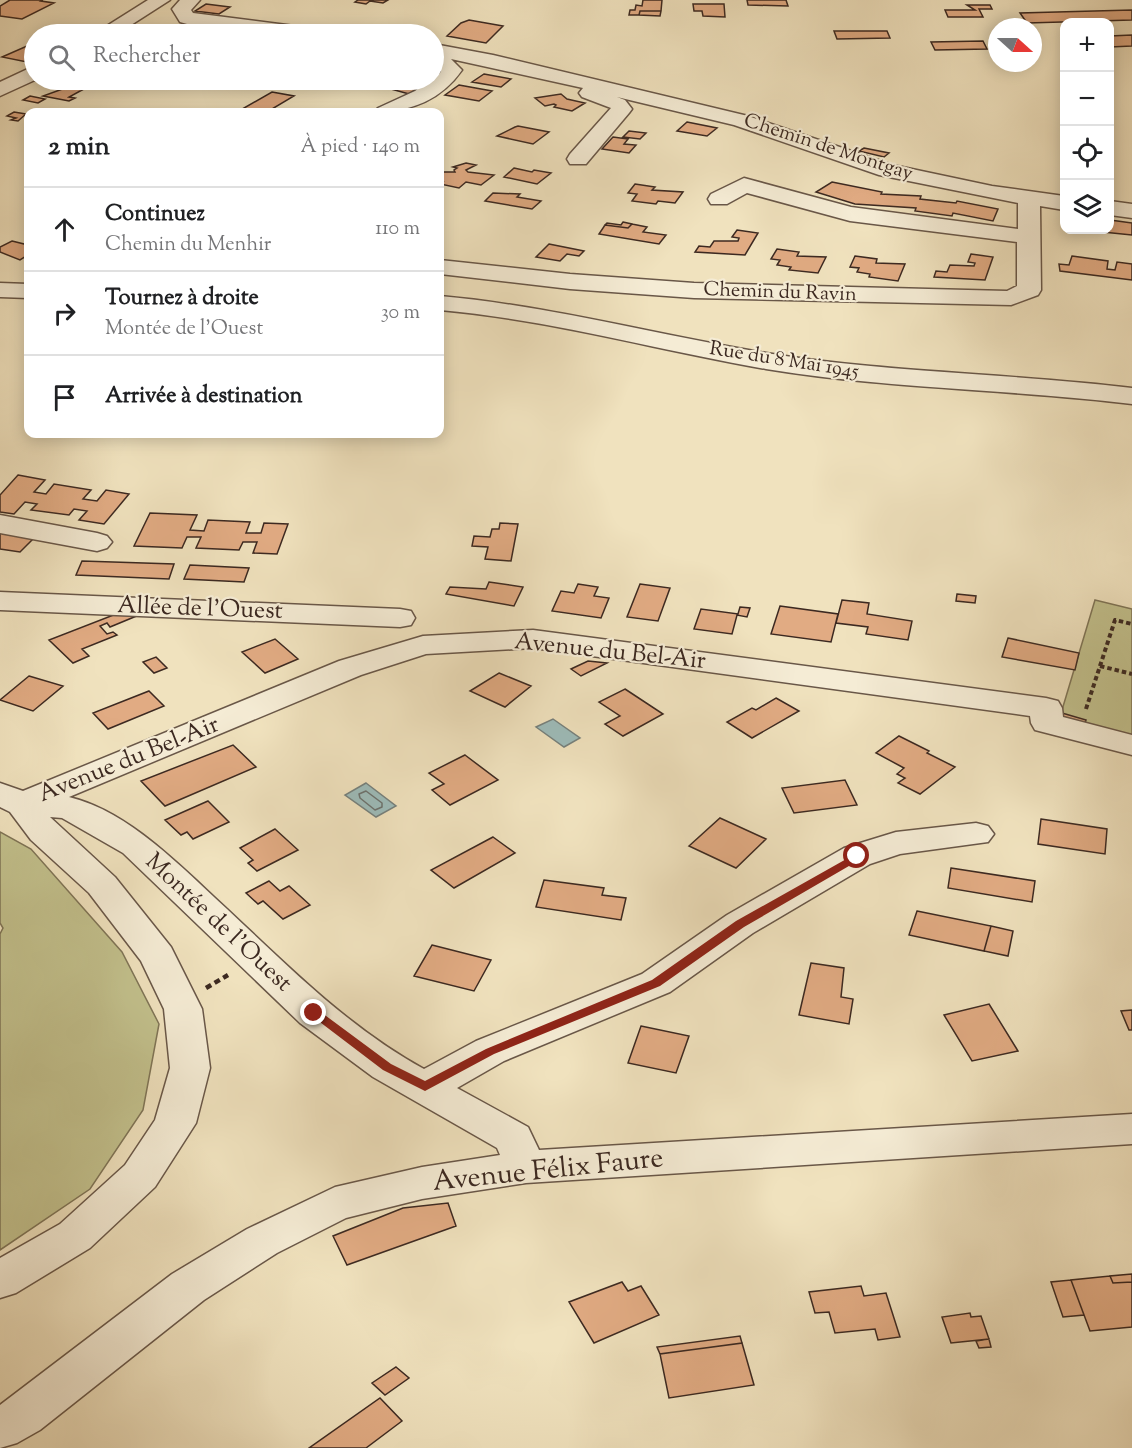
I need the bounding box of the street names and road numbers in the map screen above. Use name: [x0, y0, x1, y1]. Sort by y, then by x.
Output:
street label: Chemin de Montgay: [740, 107, 916, 189]
street label: Chemin du Ravin: [703, 276, 857, 310]
street label: Rue du 8 Mai 1945: [707, 335, 861, 387]
street label: Allée de l'Ouest: [117, 589, 283, 629]
street label: Avenue du Bel-Air: [513, 625, 707, 679]
street label: Avenue du Bel-Air: [33, 708, 225, 812]
street label: Montée de l'Ouest: [137, 846, 299, 1000]
street label: Avenue Félix Faure: [431, 1139, 665, 1203]

